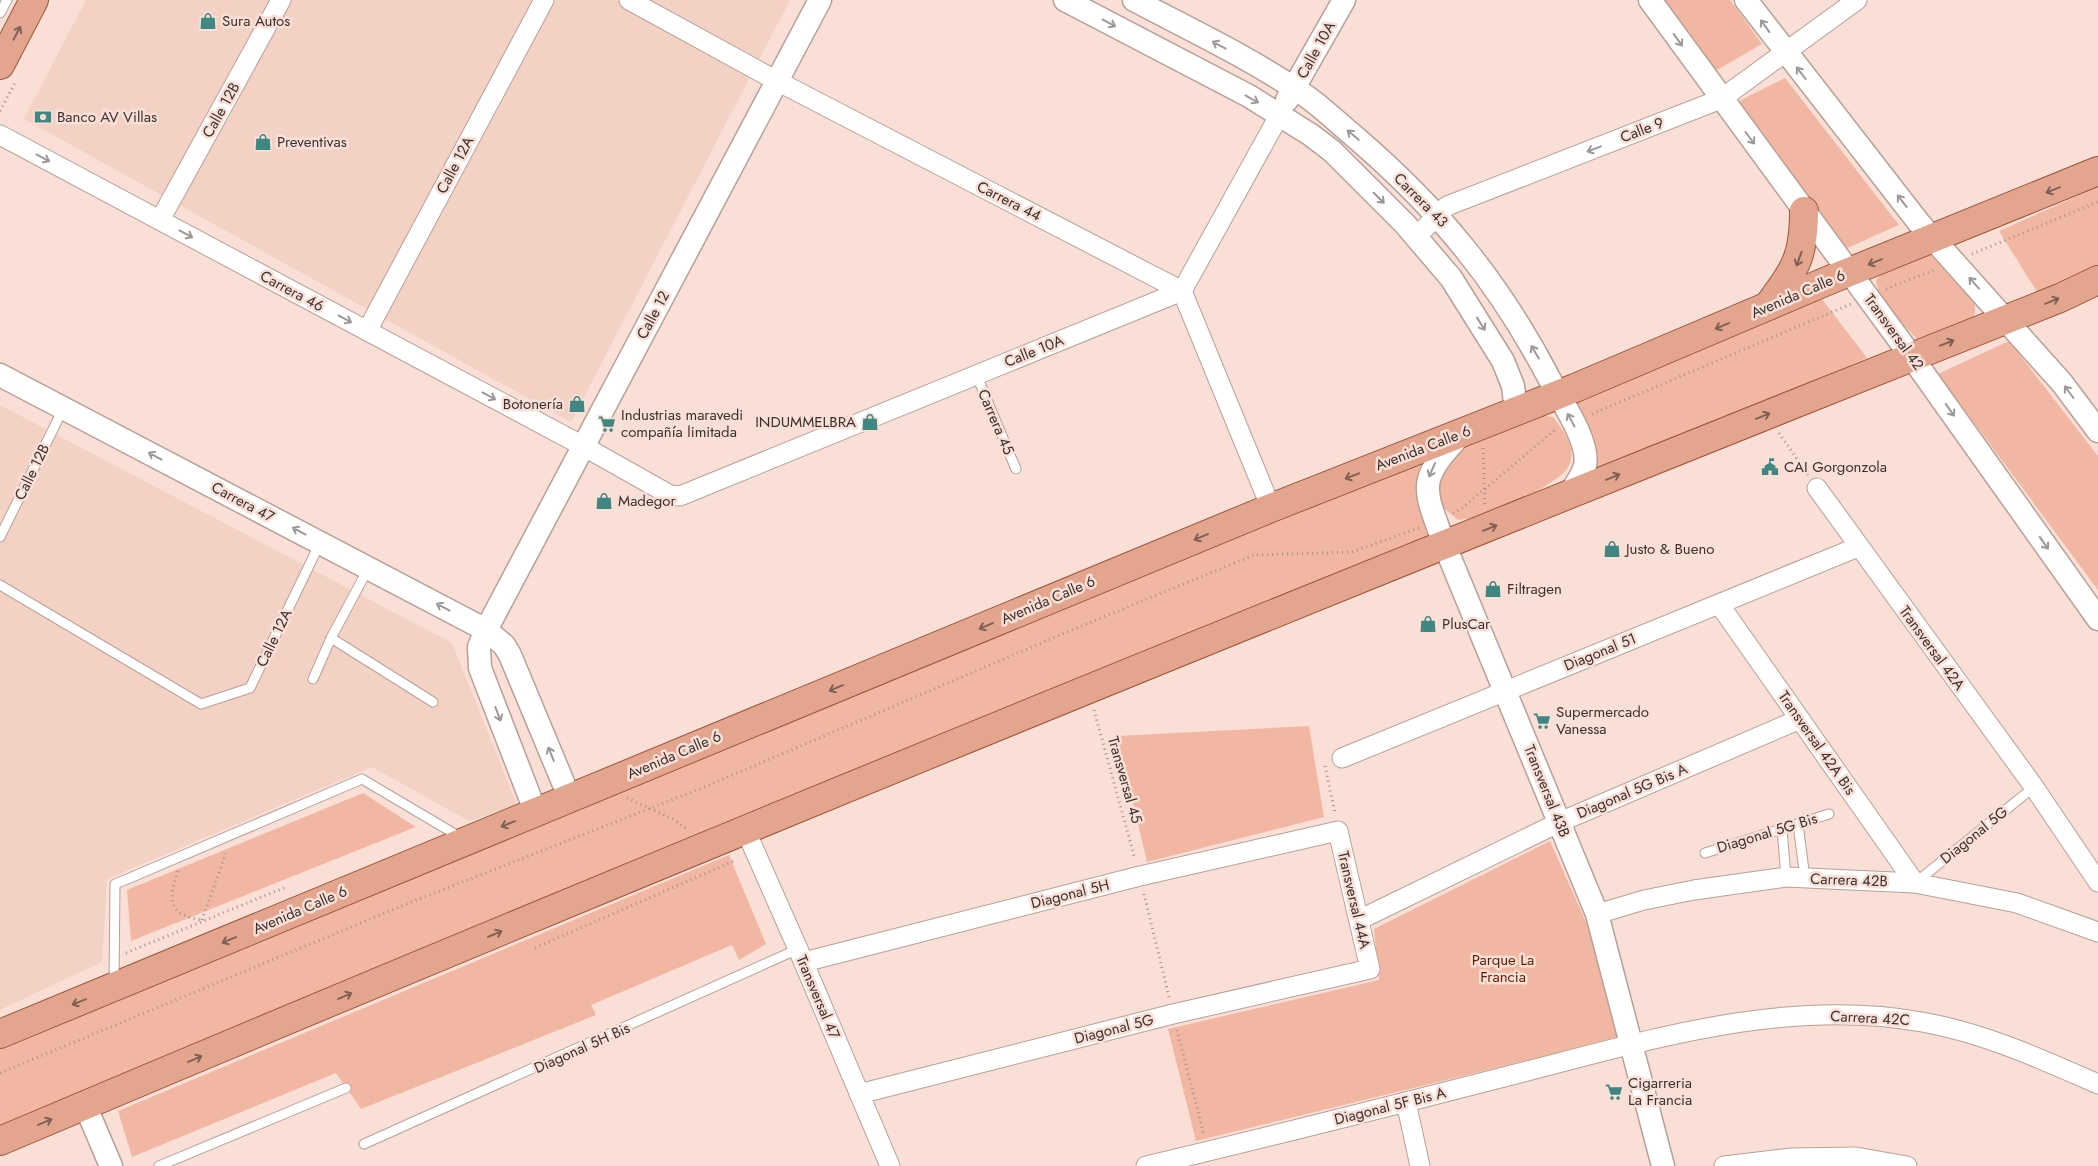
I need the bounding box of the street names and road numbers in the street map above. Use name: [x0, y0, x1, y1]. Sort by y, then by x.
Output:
street label: Calle 10A: [1291, 17, 1341, 83]
street label: Calle 12B: [197, 78, 245, 142]
street label: Calle 9: [1617, 112, 1667, 148]
street label: Calle 12A: [431, 132, 479, 197]
street label: Carrera 43: [1389, 168, 1453, 232]
street label: Carrera 44: [973, 175, 1045, 227]
street label: Avenida Calle 6: [1747, 264, 1849, 324]
street label: Carrera 46: [256, 265, 328, 317]
street label: Calle 12: [631, 287, 675, 343]
street label: Transversal 42: [1859, 289, 1929, 375]
street label: Calle 10A: [1001, 329, 1067, 373]
street label: Carrera 45: [972, 386, 1020, 458]
street label: Avenida Calle 6: [1372, 420, 1474, 476]
street label: Calle 12B: [9, 440, 55, 504]
street label: Carrera 47: [207, 476, 279, 528]
street label: Avenida Calle 6: [997, 570, 1099, 630]
street label: Transversal 42A: [1894, 601, 1970, 695]
street label: Calle 12A: [251, 605, 297, 671]
street label: Diagonal 51: [1561, 628, 1639, 676]
street label: Transversal 42A Bis: [1773, 687, 1861, 799]
street label: Avenida Calle 6: [623, 725, 725, 785]
street label: Transversal 45: [1102, 734, 1148, 826]
street label: Transversal 43B: [1518, 742, 1576, 840]
street label: Diagonal 5G Bis A: [1573, 758, 1691, 824]
street label: Diagonal 5G: [1936, 801, 2012, 869]
street label: Diagonal 5G Bis: [1714, 807, 1820, 859]
street label: Transversal 44A: [1332, 849, 1376, 951]
street label: Carrera 42B: [1810, 868, 1888, 892]
street label: Diagonal 5H: [1028, 874, 1112, 914]
street label: Avenida Calle 6: [249, 880, 351, 940]
street label: Transversal 47: [790, 952, 846, 1042]
street label: Carrera 42C: [1830, 1005, 1910, 1031]
street label: Diagonal 5G: [1072, 1009, 1156, 1049]
street label: Diagonal 5H Bis: [530, 1017, 634, 1079]
street label: Diagonal 5F Bis A: [1332, 1081, 1448, 1130]

